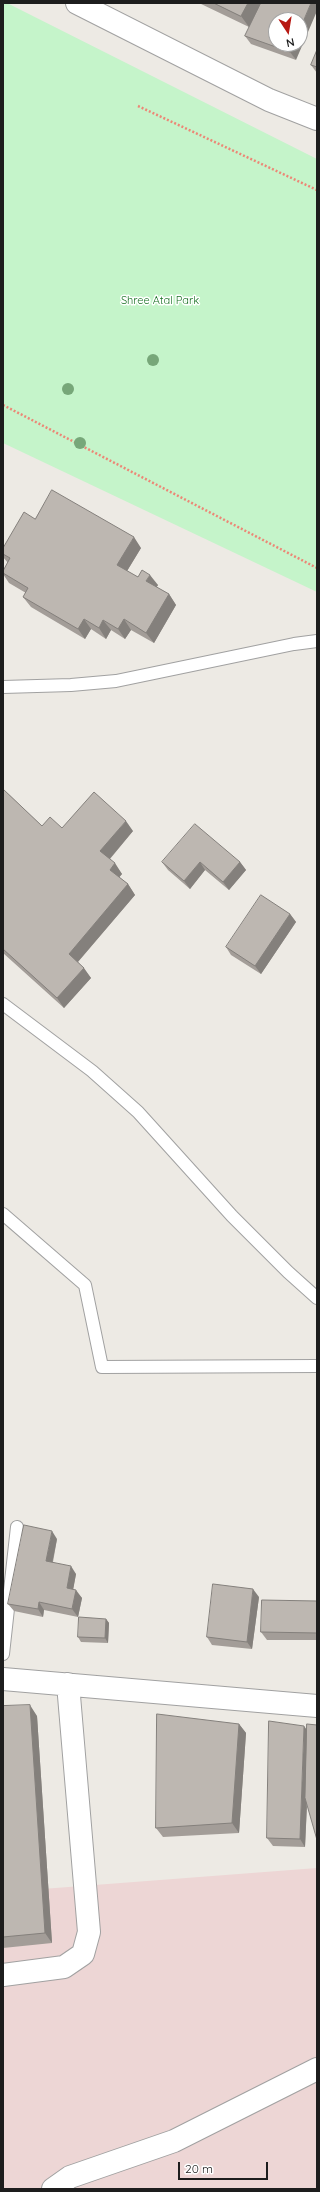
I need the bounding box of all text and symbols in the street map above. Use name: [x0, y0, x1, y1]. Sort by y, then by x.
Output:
north arrow: [268, 12, 308, 52]
text: N: [285, 35, 296, 50]
park label: Shree Atal Park: [121, 294, 199, 308]
scale bar: [180, 2154, 270, 2180]
text: 20 m: [185, 2161, 213, 2176]

